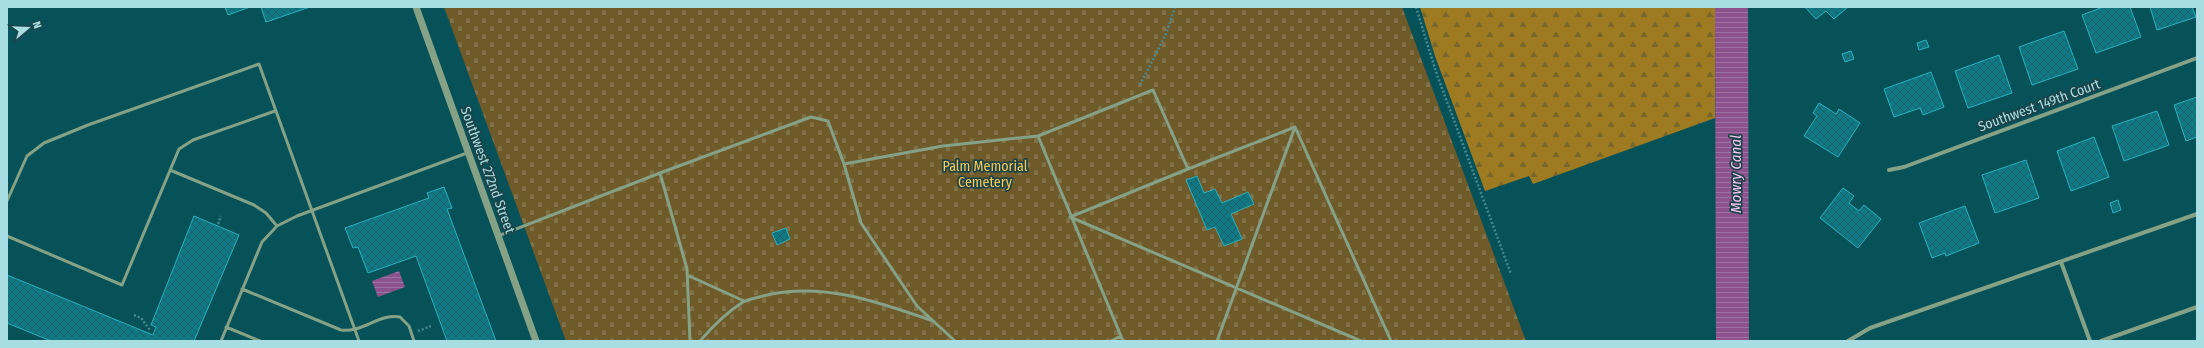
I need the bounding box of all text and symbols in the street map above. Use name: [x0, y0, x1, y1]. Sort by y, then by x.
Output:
north arrow: [8, 8, 48, 48]
text: N: [30, 20, 44, 30]
street label: Southwest 149th Court: [1976, 75, 2103, 135]
street label: Southwest 272nd Street: [457, 104, 519, 236]
water label: Mowry Canal: [1727, 135, 1745, 213]
park label: Palm Memorial Cemetery: [943, 158, 1028, 191]

